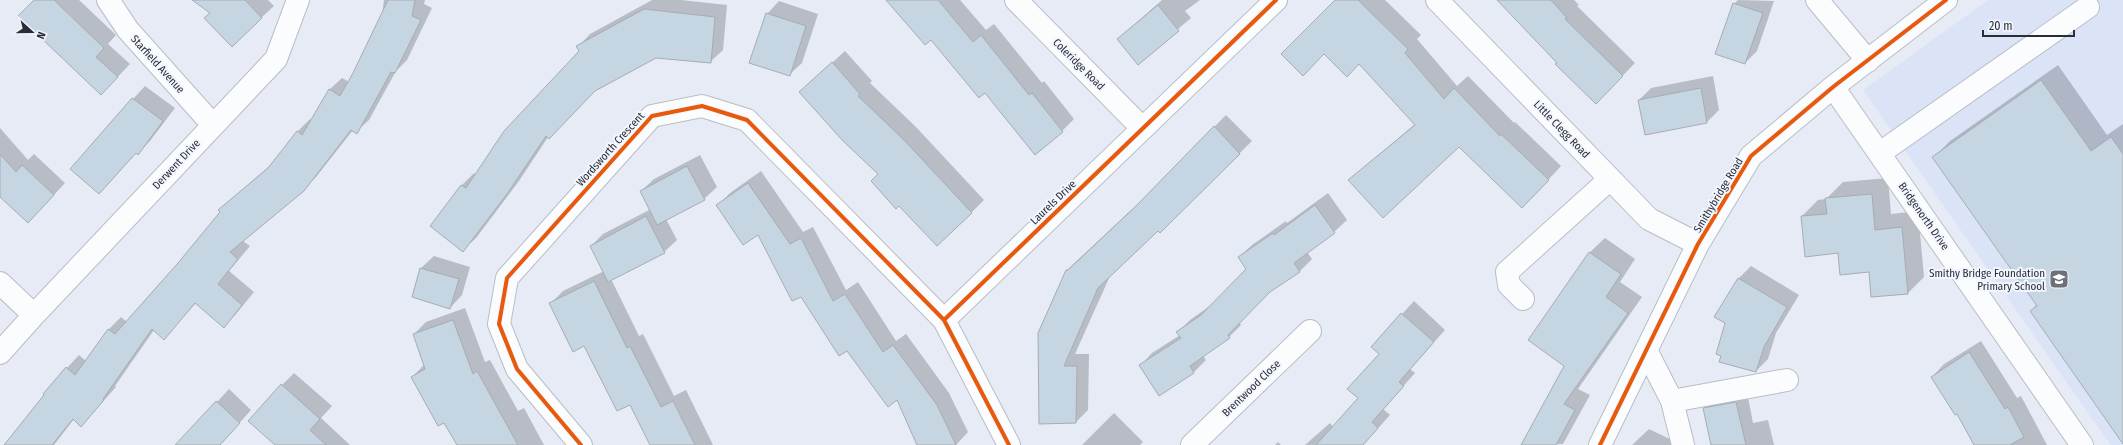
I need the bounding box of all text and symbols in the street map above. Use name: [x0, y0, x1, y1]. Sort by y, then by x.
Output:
north arrow: [12, 12, 52, 52]
scale bar: [1983, 12, 2074, 38]
text: 20 m: [1989, 19, 2013, 33]
text: N: [34, 30, 48, 41]
street label: Starfield Avenue: [128, 33, 187, 96]
street label: Coleridge Road: [1050, 36, 1107, 93]
street label: Little Clegg Road: [1531, 98, 1592, 161]
street label: Wordsworth Crescent: [574, 109, 647, 189]
street label: Derwent Drive: [150, 137, 203, 192]
street label: Smithybridge Road: [1691, 155, 1746, 235]
street label: Laurels Drive: [1028, 177, 1079, 227]
street label: Bridgenorth Drive: [1895, 180, 1952, 253]
place label: Smithy Bridge Foundation Primary School: [1929, 267, 2045, 293]
school or university icon: Smithy Bridge Foundation Primary School: [2048, 268, 2070, 290]
street label: Brentwood Close: [1220, 357, 1283, 419]

